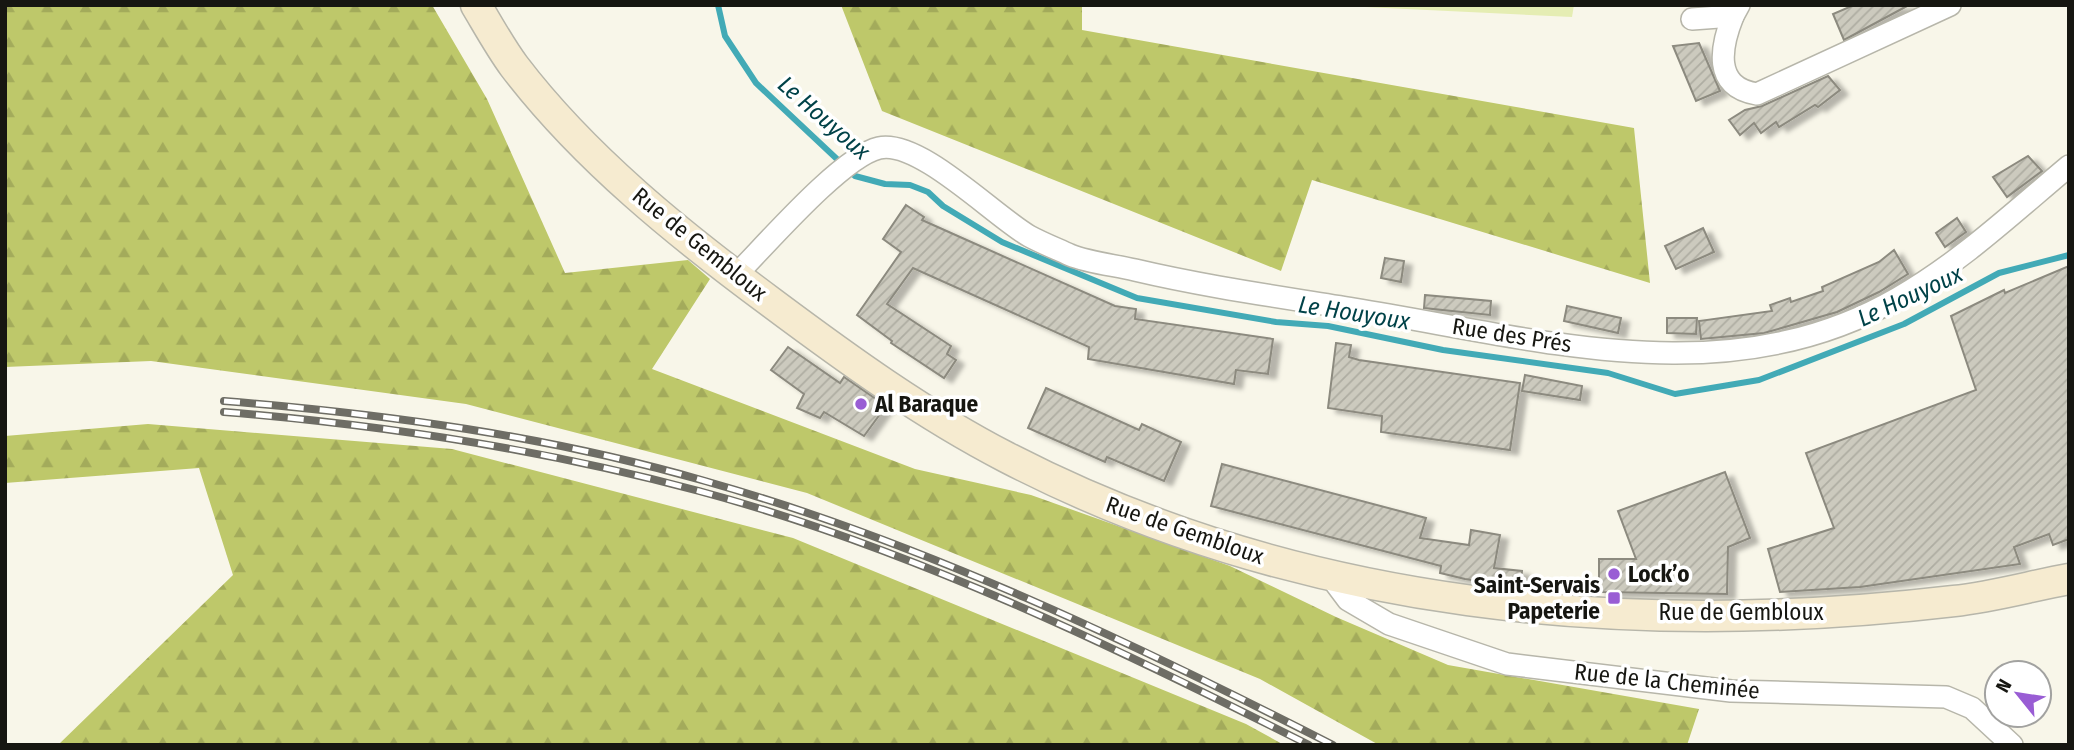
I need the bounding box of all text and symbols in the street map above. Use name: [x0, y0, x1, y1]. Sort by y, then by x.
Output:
water label: Le Houyoux: [772, 71, 876, 166]
street label: Rue de Gembloux: [627, 181, 773, 307]
water label: Le Houyoux: [1853, 259, 1967, 332]
water label: Le Houyoux: [1296, 290, 1412, 336]
street label: Rue des Prés: [1450, 312, 1574, 358]
place label: Al Baraque: [874, 390, 978, 418]
marker: Al Baraque: [853, 396, 869, 412]
street label: Rue de Gembloux: [1102, 490, 1268, 570]
place label: Lock’o: [1628, 560, 1690, 588]
marker: Lock’o: [1606, 566, 1622, 582]
place label: Saint-Servais Papeterie: [1474, 571, 1600, 625]
marker: Saint-Servais Papeterie: [1606, 590, 1622, 606]
street label: Rue de Gembloux: [1658, 598, 1824, 626]
street label: Rue de la Cheminée: [1573, 657, 1761, 705]
north arrow: [1983, 659, 2053, 729]
text: N: [1991, 675, 2017, 696]

